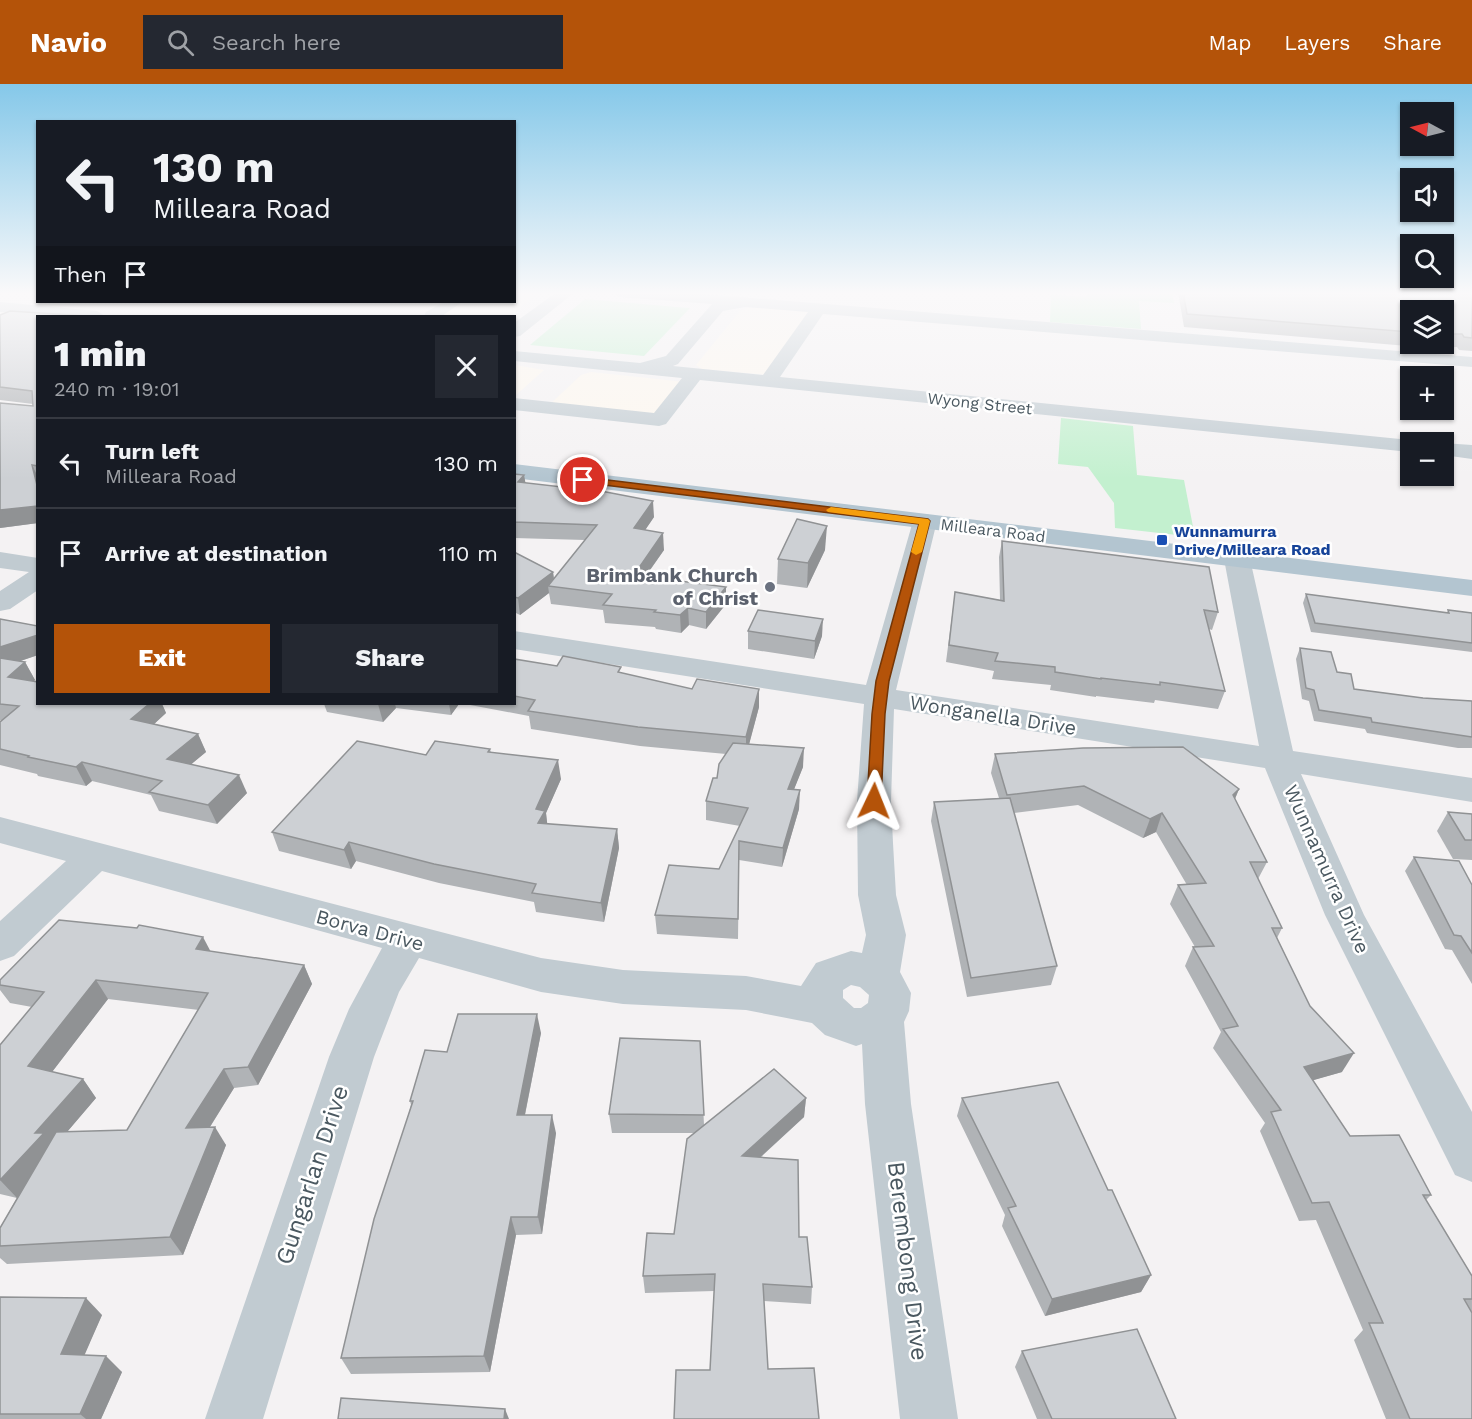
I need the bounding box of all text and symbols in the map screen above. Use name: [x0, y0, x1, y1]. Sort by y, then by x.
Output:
search box: [143, 15, 563, 69]
text: Navio: [30, 26, 107, 59]
icon: search: [164, 26, 197, 59]
text: Search here: [212, 30, 341, 55]
text: Map: [1208, 30, 1251, 55]
text: Layers: [1284, 30, 1350, 55]
text: Share: [1383, 30, 1442, 55]
north arrow: [1400, 102, 1454, 156]
map controls: [1400, 102, 1454, 486]
text: 130 m: [153, 143, 275, 192]
icon: left: [54, 144, 132, 222]
button: sound: [1400, 168, 1454, 222]
text: Milleara Road: [153, 193, 331, 225]
button: search: [1400, 234, 1454, 288]
icon: arrive: [119, 258, 152, 291]
text: Then: [54, 262, 107, 287]
button: layers: [1400, 300, 1454, 354]
text: 1 min: [54, 333, 147, 375]
button: close: [435, 335, 498, 398]
button: +: [1400, 366, 1454, 420]
text: 240 m · 19:01: [54, 377, 180, 401]
street label: Wyong Street: [927, 389, 1034, 418]
button: −: [1400, 432, 1454, 486]
text: Turn left: [105, 439, 199, 464]
icon: left: [54, 447, 87, 480]
text: 130 m: [434, 451, 498, 476]
pin: [557, 454, 608, 505]
icon: arrive: [566, 463, 599, 496]
text: Milleara Road: [105, 464, 237, 488]
street label: Milleara Road: [939, 515, 1046, 546]
place label: Wunnamurra Drive/Milleara Road: [1174, 522, 1331, 559]
marker: Wunnamurra Drive/Milleara Road: [1155, 533, 1169, 547]
icon: arrive: [54, 537, 87, 570]
text: Arrive at destination: [105, 541, 328, 566]
text: 110 m: [439, 541, 498, 566]
place label: Brimbank Church of Christ: [586, 563, 758, 610]
marker: Brimbank Church of Christ: [763, 580, 777, 594]
button: Exit: [54, 624, 270, 693]
button: Share: [282, 624, 498, 693]
street label: Wonganella Drive: [908, 690, 1078, 740]
position arrow: [842, 769, 906, 833]
street label: Wunnamurra Drive: [1279, 781, 1375, 957]
street label: Borva Drive: [313, 904, 427, 956]
street label: Gungarlan Drive: [270, 1082, 354, 1268]
street label: Berembong Drive: [882, 1160, 934, 1362]

